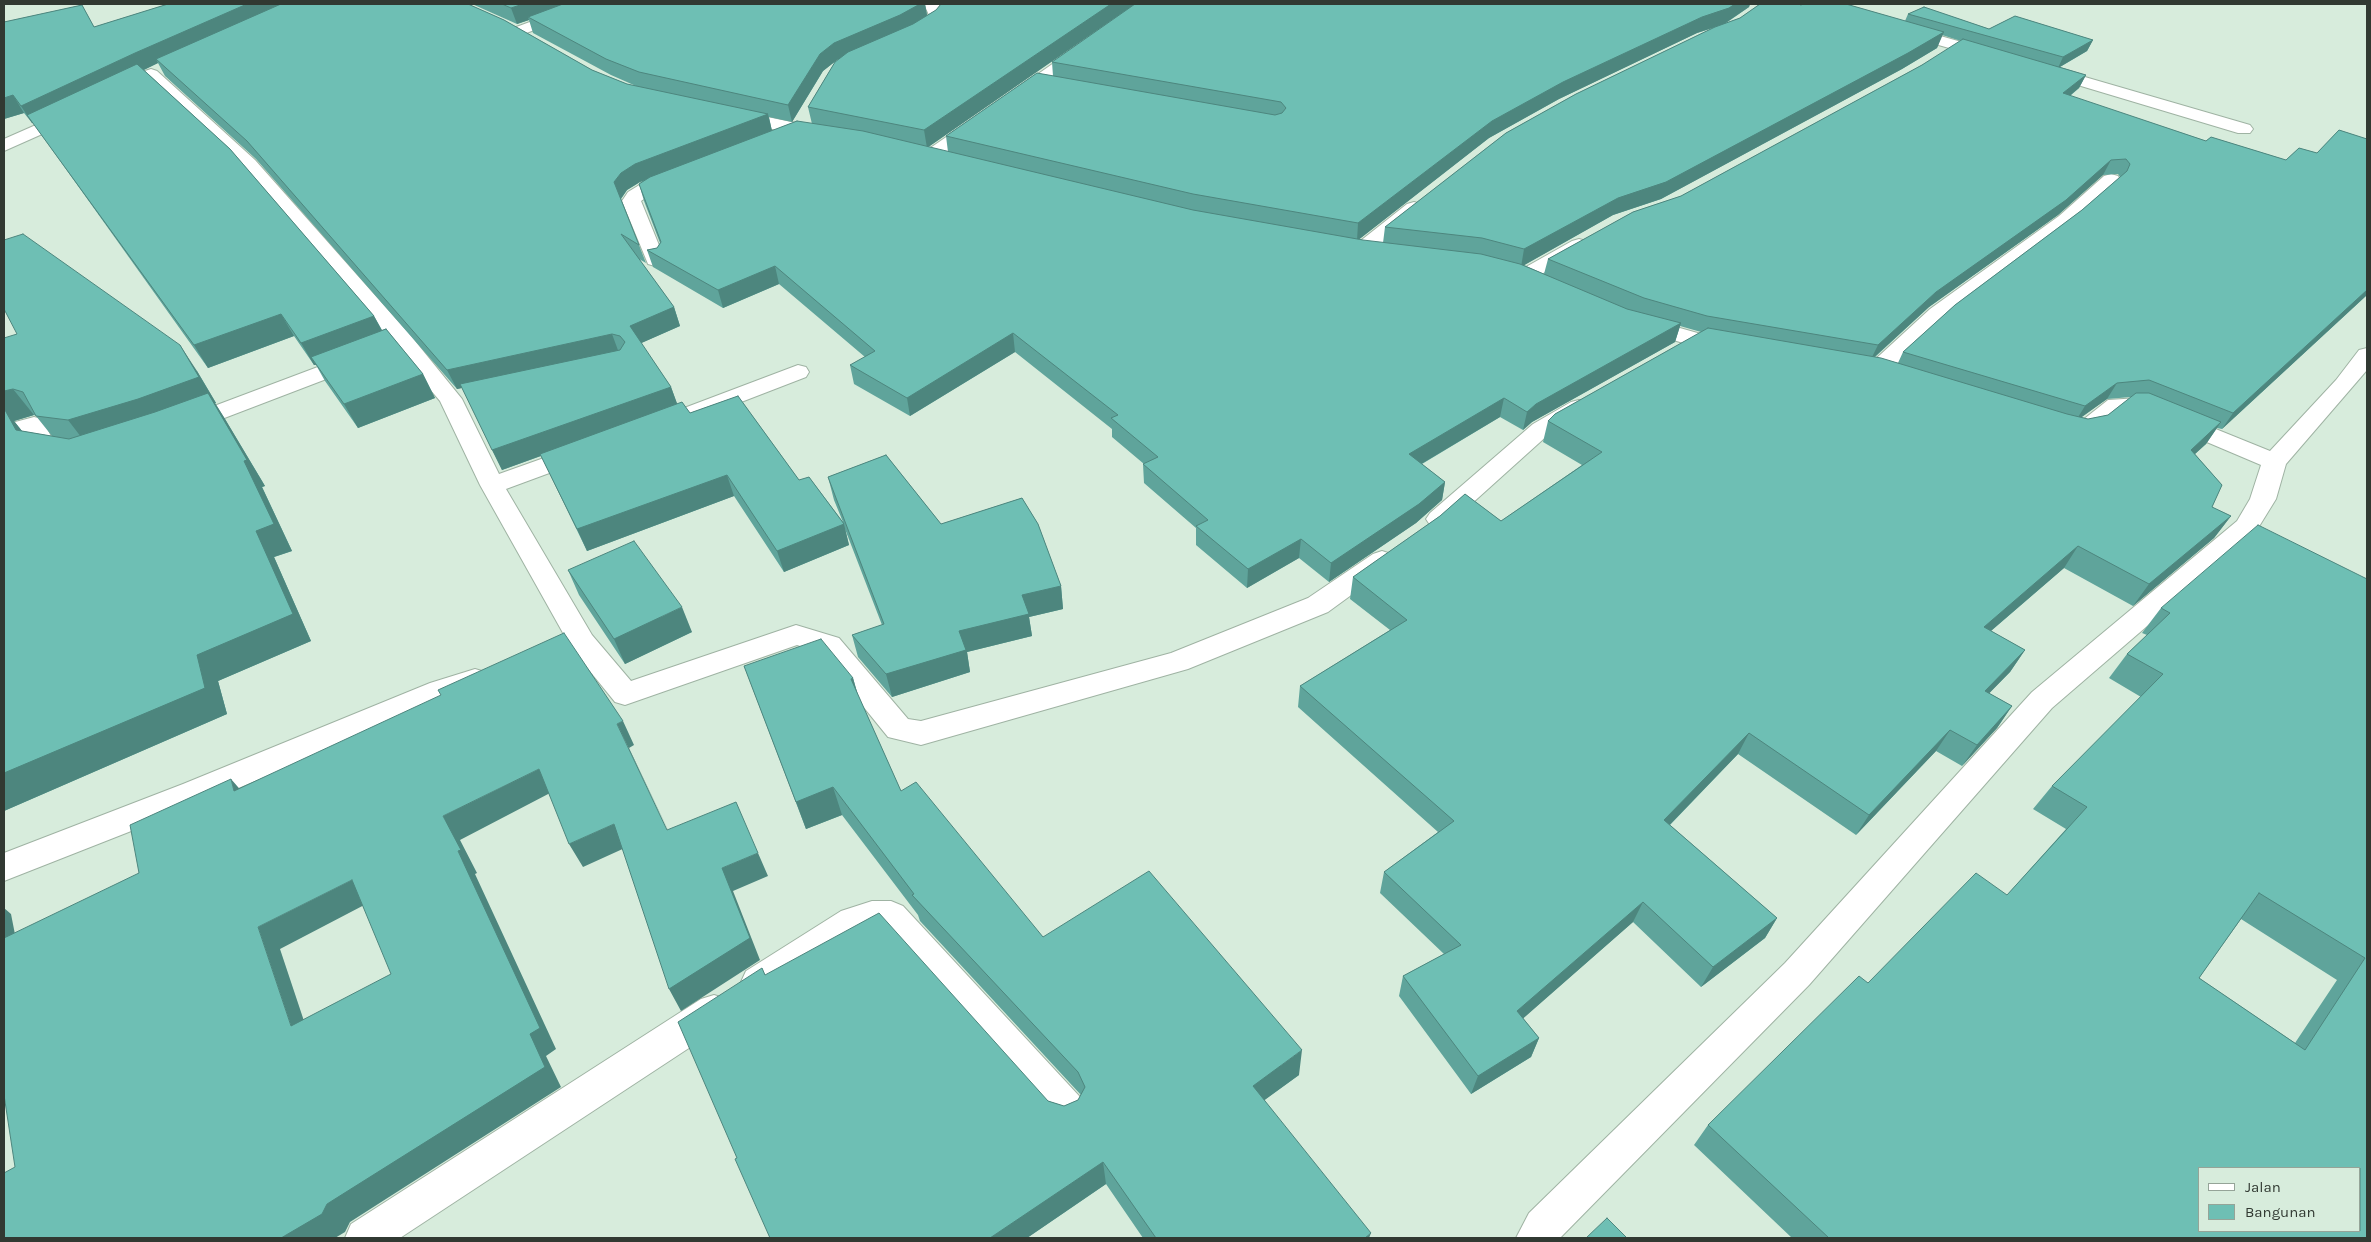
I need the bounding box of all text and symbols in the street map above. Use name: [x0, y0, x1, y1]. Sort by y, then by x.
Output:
legend: [2198, 1167, 2361, 1232]
text: Jalan: [2245, 1178, 2281, 1196]
text: Bangunan: [2245, 1203, 2316, 1221]

